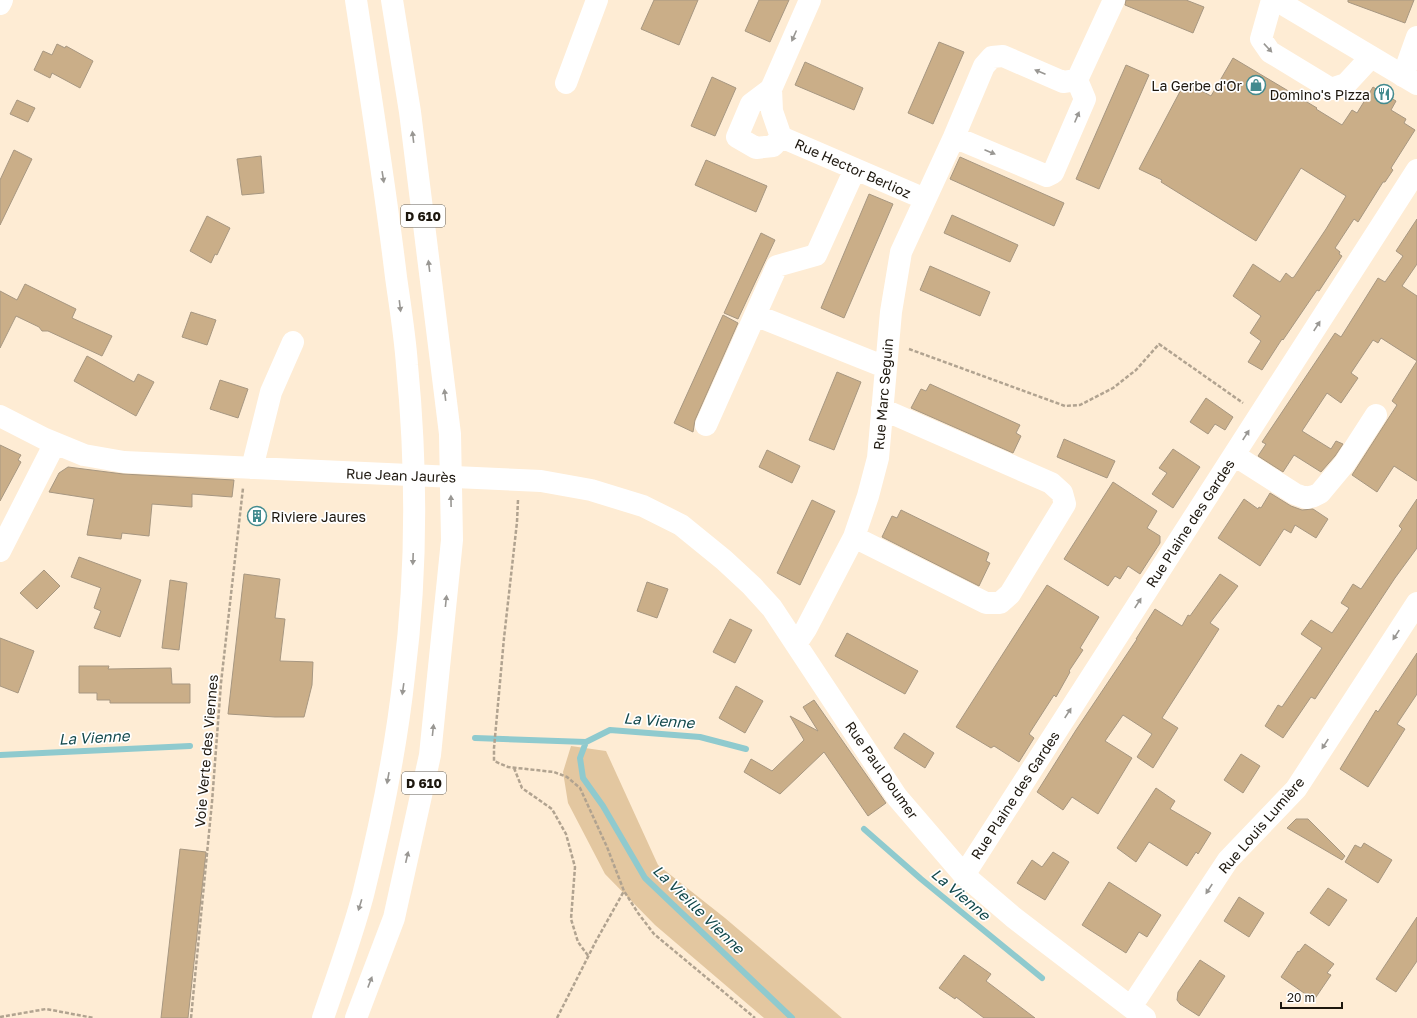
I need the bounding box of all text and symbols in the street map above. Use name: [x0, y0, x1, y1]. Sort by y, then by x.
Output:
one-way arrow: [791, 30, 797, 41]
one-way arrow: [1264, 43, 1273, 53]
one-way arrow: [1034, 69, 1045, 75]
shop icon: La Gerbe d'Or: [1245, 74, 1267, 96]
place label: La Gerbe d'Or: [1151, 77, 1243, 94]
restaurant icon: Domino's Pizza: [1373, 83, 1395, 105]
place label: Domino's Pizza: [1270, 86, 1370, 103]
one-way arrow: [1075, 110, 1081, 122]
one-way arrow: [410, 131, 416, 143]
street label: Rue Hector Berlioz: [792, 135, 914, 201]
one-way arrow: [984, 149, 995, 155]
one-way arrow: [380, 171, 386, 183]
road number: D 610: [401, 205, 445, 227]
one-way arrow: [426, 260, 432, 272]
one-way arrow: [397, 300, 403, 312]
one-way arrow: [1313, 321, 1321, 331]
street label: Rue Marc Seguin: [870, 337, 896, 451]
one-way arrow: [442, 389, 449, 401]
one-way arrow: [1243, 429, 1250, 441]
street label: Rue Plaine des Gardes: [1142, 456, 1238, 590]
street label: Rue Jean Jaurès: [346, 465, 456, 485]
one-way arrow: [448, 494, 454, 507]
building icon: Riviere Jaures: [246, 505, 268, 527]
place label: Riviere Jaures: [271, 508, 366, 525]
one-way arrow: [409, 553, 416, 565]
one-way arrow: [442, 595, 449, 607]
one-way arrow: [1135, 597, 1142, 609]
one-way arrow: [1392, 630, 1400, 640]
street label: Voie Verte des Viennes: [191, 674, 221, 828]
one-way arrow: [400, 683, 406, 695]
one-way arrow: [1064, 708, 1072, 718]
water label: La Vienne: [623, 709, 696, 732]
street label: Rue Paul Doumer: [842, 718, 922, 823]
one-way arrow: [430, 724, 436, 736]
water label: La Vienne: [58, 726, 131, 748]
street label: Rue Plaine des Gardes: [967, 728, 1063, 862]
one-way arrow: [1321, 739, 1329, 749]
one-way arrow: [385, 772, 391, 784]
road number: D 610: [402, 772, 446, 794]
street label: Rue Louis Lumière: [1214, 773, 1308, 877]
one-way arrow: [405, 851, 411, 864]
water label: La Vieille Vienne: [650, 861, 749, 958]
water label: La Vienne: [928, 864, 995, 924]
one-way arrow: [1205, 884, 1213, 894]
one-way arrow: [357, 899, 363, 911]
one-way arrow: [367, 975, 373, 987]
scale bar: [1281, 984, 1342, 1010]
text: 20 m: [1287, 990, 1315, 1005]

